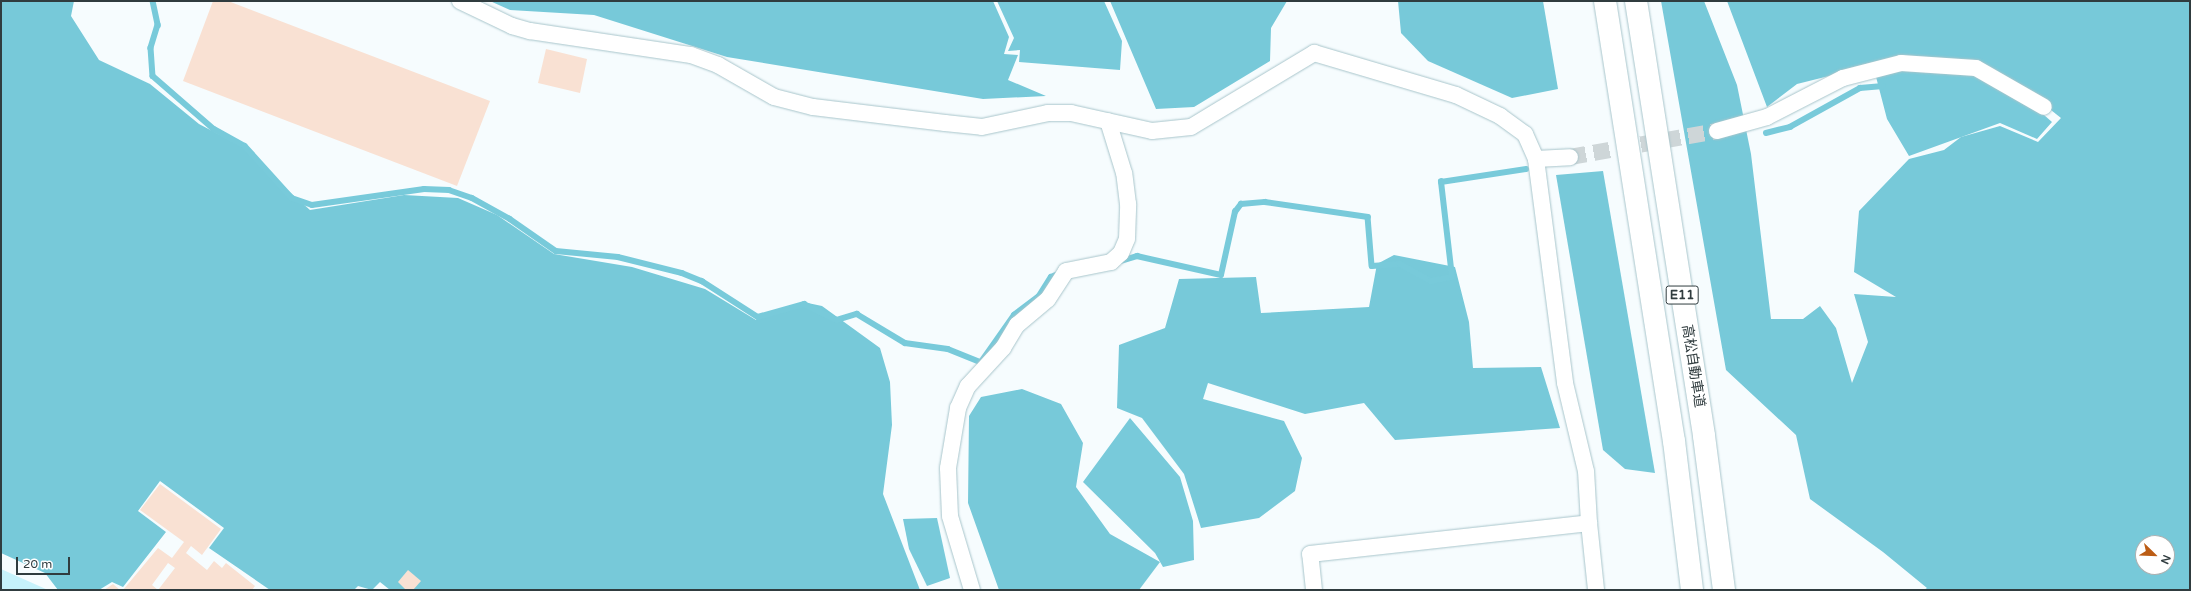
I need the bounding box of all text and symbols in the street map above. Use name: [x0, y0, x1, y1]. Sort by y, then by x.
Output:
road number: E11: [1665, 284, 1699, 306]
street label: 高松自動車道: [1678, 323, 1708, 409]
north arrow: [2135, 535, 2175, 575]
scale bar: [18, 549, 72, 575]
text: N: [2158, 553, 2173, 566]
text: 20 m: [23, 557, 52, 571]

